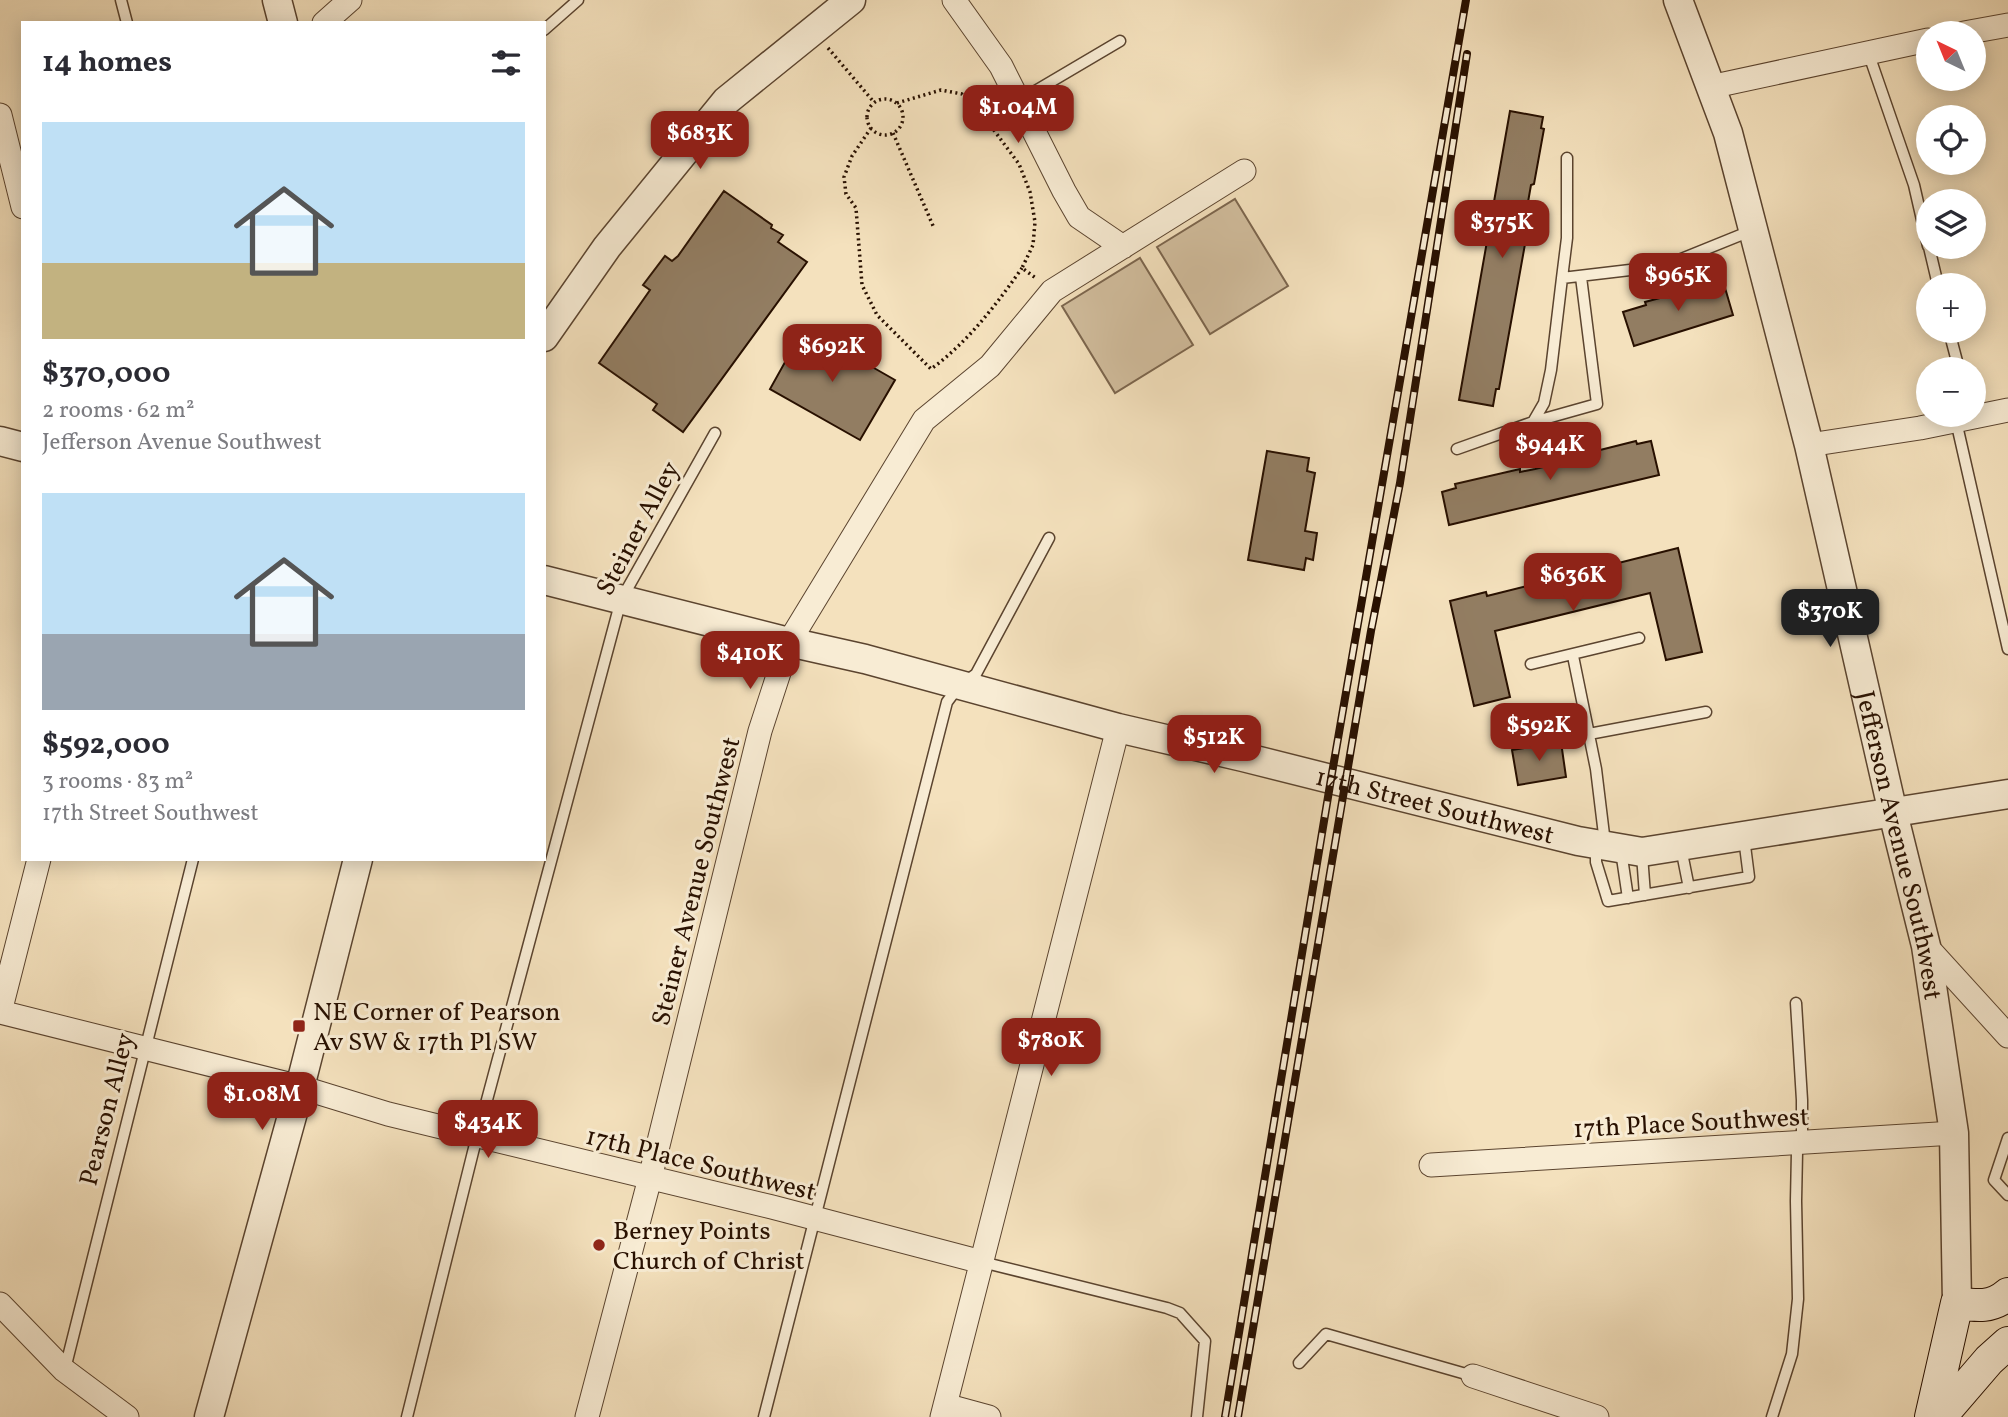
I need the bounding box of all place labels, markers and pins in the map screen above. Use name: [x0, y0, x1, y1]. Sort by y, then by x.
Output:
pin: $1.04M: [961, 86, 1075, 145]
pin: $683K: [651, 111, 749, 171]
pin: $375K: [1453, 201, 1551, 260]
pin: $965K: [1629, 254, 1727, 313]
pin: $692K: [783, 324, 881, 384]
pin: $944K: [1501, 422, 1599, 482]
pin: $636K: [1524, 554, 1622, 613]
pin: $370K: [1781, 590, 1879, 649]
pin: $410K: [701, 632, 799, 691]
pin: $592K: [1490, 704, 1588, 763]
pin: $512K: [1165, 716, 1263, 775]
place label: NE Corner of Pearson Av SW & 17th Pl SW: [313, 995, 561, 1061]
marker: NE Corner of Pearson Av SW & 17th Pl SW: [291, 1018, 307, 1034]
pin: $780K: [1002, 1018, 1100, 1078]
pin: $1.08M: [205, 1072, 319, 1132]
pin: $434K: [439, 1100, 537, 1160]
place label: Berney Points Church of Christ: [613, 1214, 805, 1280]
marker: Berney Points Church of Christ: [591, 1237, 607, 1253]

